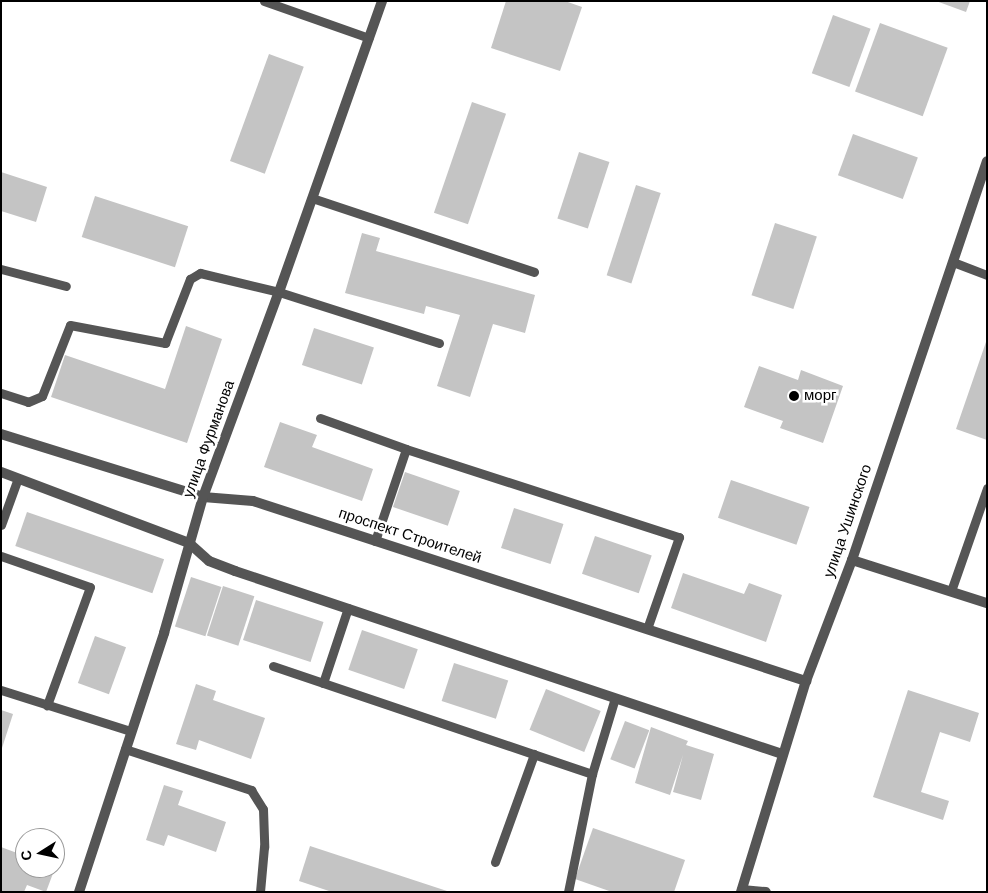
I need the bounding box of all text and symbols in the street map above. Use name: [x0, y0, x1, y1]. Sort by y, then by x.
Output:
street label: улица Фурманова: [179, 378, 239, 500]
place label: морг: [804, 387, 836, 405]
marker: морг: [788, 390, 800, 402]
street label: улица Ушинского: [820, 462, 876, 580]
street label: проспект Строителей: [336, 504, 484, 568]
north arrow: [15, 828, 65, 878]
text: С: [16, 849, 36, 862]

